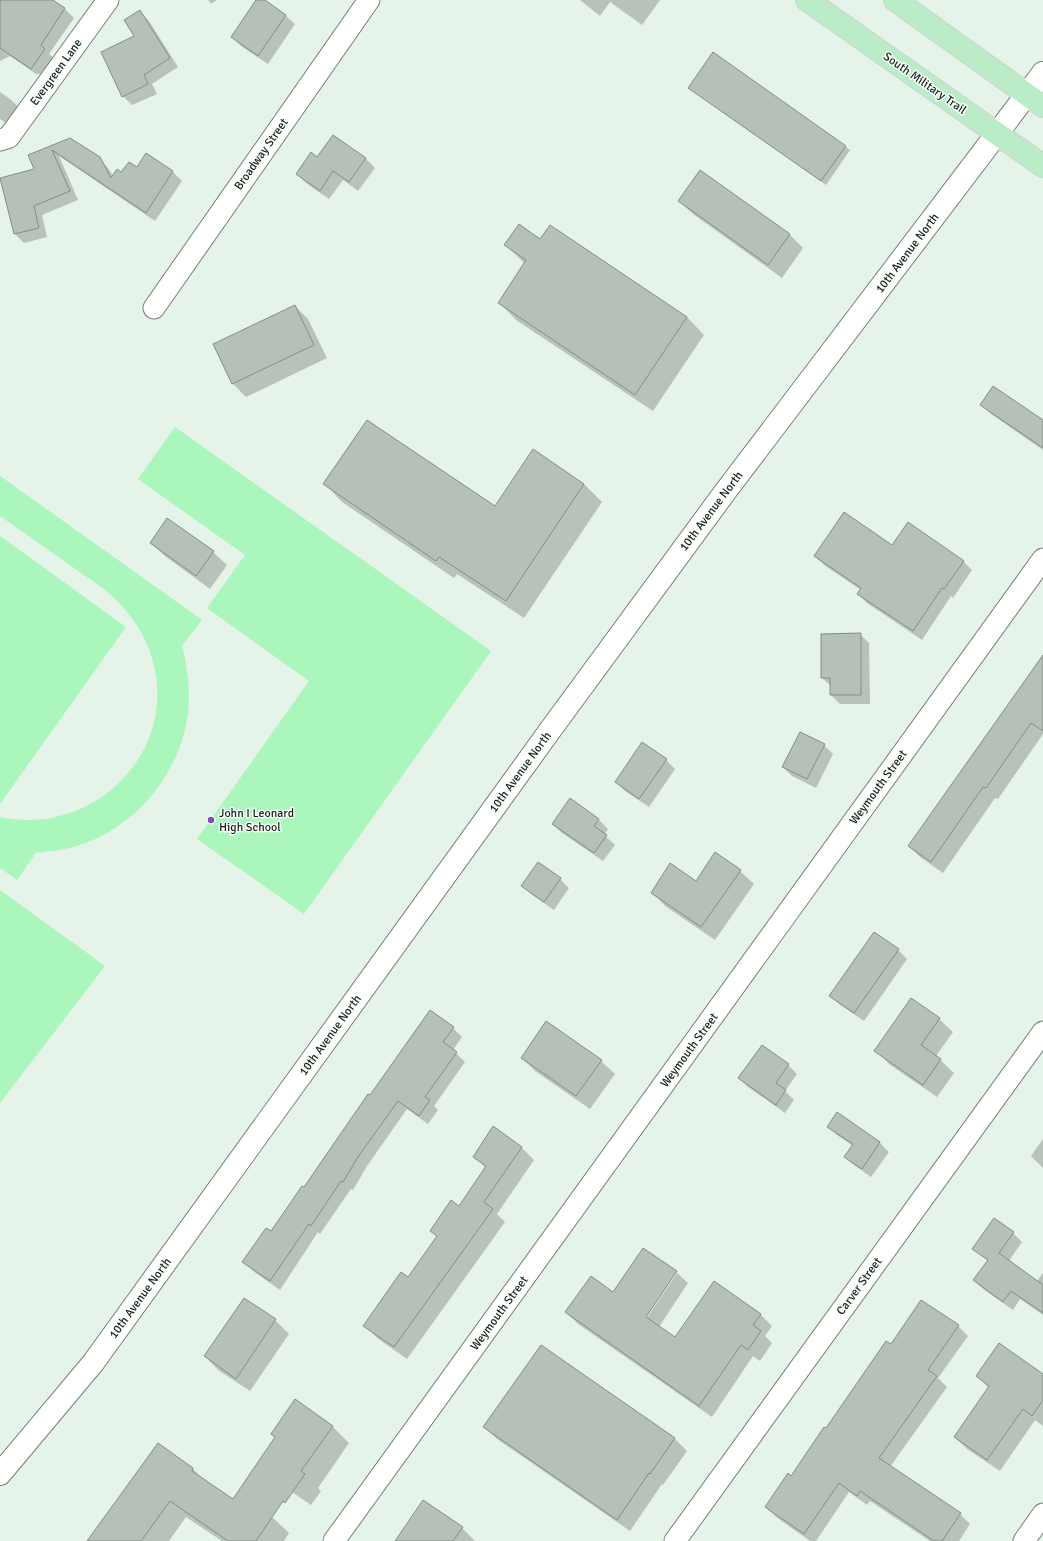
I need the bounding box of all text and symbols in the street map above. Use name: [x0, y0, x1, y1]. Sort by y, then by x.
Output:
street label: Evergreen Lane: [27, 36, 86, 109]
street label: South Military Trail: [880, 49, 970, 118]
street label: Broadway Street: [231, 116, 292, 193]
street label: 10th Avenue North: [872, 210, 942, 296]
street label: 10th Avenue North: [676, 468, 746, 554]
street label: 10th Avenue North: [486, 729, 555, 816]
street label: Weymouth Street: [846, 747, 910, 827]
place label: John I Leonard High School: [219, 806, 294, 835]
marker: John I Leonard High School: [206, 815, 216, 825]
street label: 10th Avenue North: [296, 992, 365, 1079]
street label: Weymouth Street: [657, 1010, 721, 1090]
street label: 10th Avenue North: [106, 1255, 175, 1342]
street label: Carver Street: [833, 1255, 885, 1318]
street label: Weymouth Street: [467, 1273, 531, 1353]

